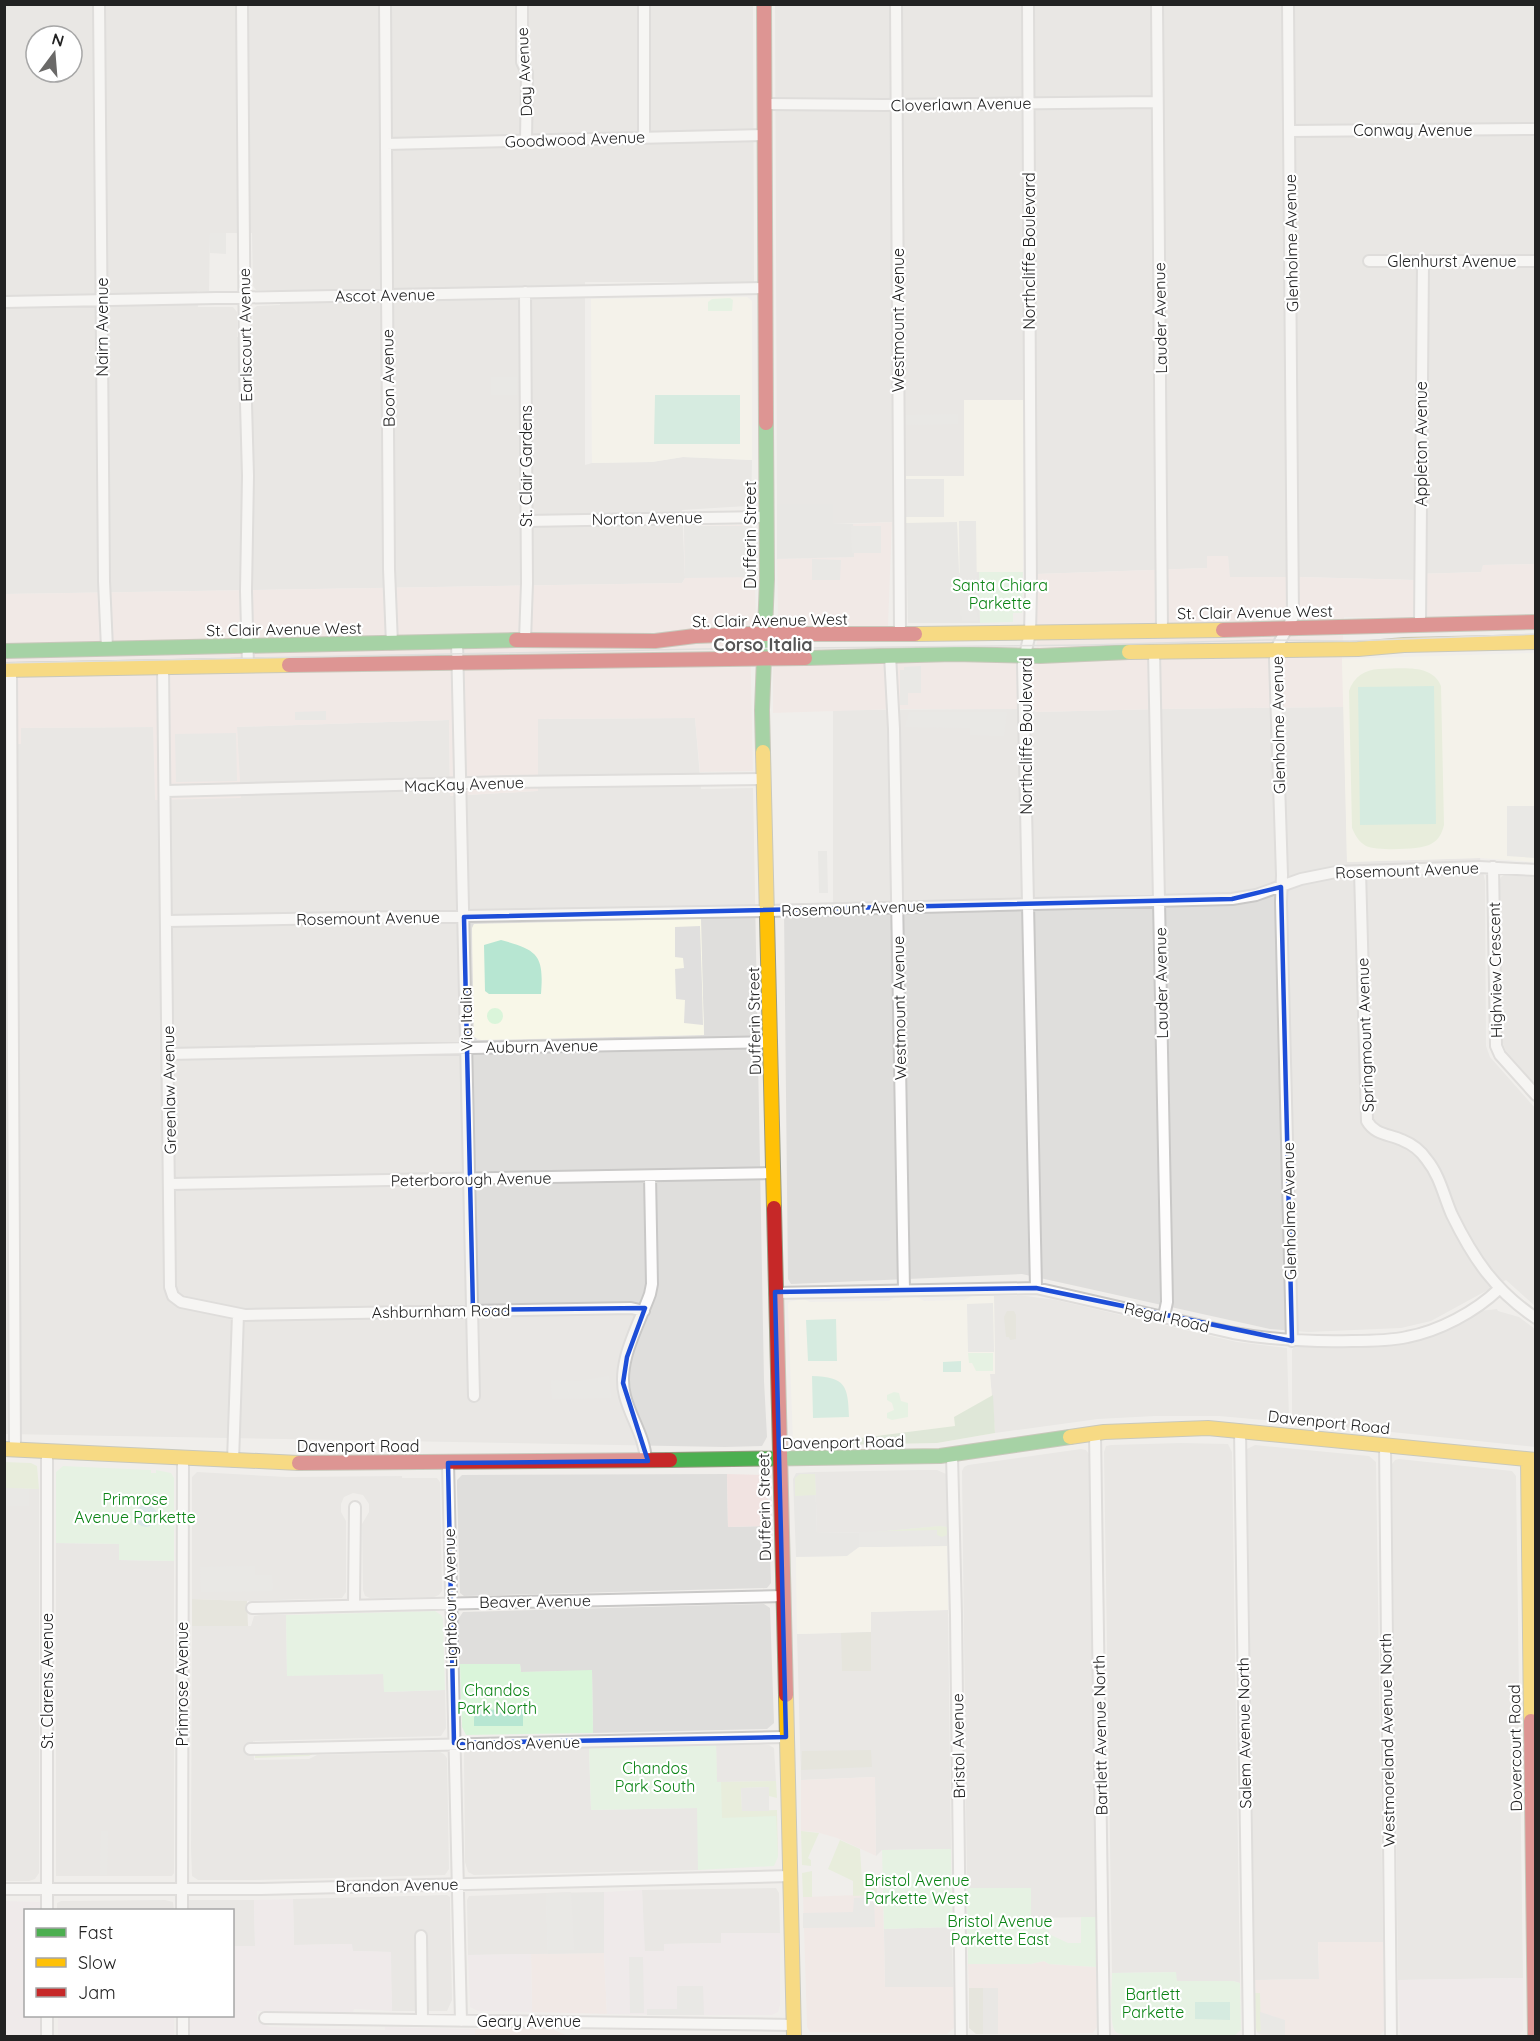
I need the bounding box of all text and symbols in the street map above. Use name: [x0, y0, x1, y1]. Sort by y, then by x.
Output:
north arrow: [24, 24, 84, 84]
street label: Day Avenue: [512, 27, 536, 117]
text: N: [50, 28, 67, 51]
street label: Cloverlawn Avenue: [890, 93, 1032, 115]
street label: Conway Avenue: [1353, 120, 1473, 140]
street label: Goodwood Avenue: [505, 127, 645, 151]
street label: Northcliffe Boulevard: [1019, 172, 1039, 330]
street label: Glenholme Avenue: [1280, 174, 1302, 312]
street label: Westmount Avenue: [888, 248, 908, 392]
street label: Glenhurst Avenue: [1387, 251, 1517, 271]
street label: Lauder Avenue: [1149, 262, 1171, 374]
street label: Earlscourt Avenue: [234, 268, 256, 402]
street label: Nairn Avenue: [92, 277, 112, 377]
street label: Ascot Avenue: [335, 284, 435, 306]
street label: Boon Avenue: [377, 329, 399, 427]
street label: Appleton Avenue: [1411, 381, 1431, 507]
street label: St. Clair Gardens: [516, 405, 536, 527]
street label: Dufferin Street: [740, 481, 760, 589]
street label: Norton Avenue: [591, 507, 703, 529]
park label: Santa Chiara Parkette: [952, 575, 1048, 613]
street label: St. Clair Avenue West: [1177, 601, 1333, 623]
street label: St. Clair Avenue West: [692, 609, 848, 631]
street label: St. Clair Avenue West: [206, 618, 362, 640]
district label: Corso Italia: [713, 633, 813, 656]
street label: Glenholme Avenue: [1267, 656, 1289, 794]
street label: Northcliffe Boulevard: [1016, 657, 1036, 815]
street label: MacKay Avenue: [404, 772, 524, 796]
street label: Rosemount Avenue: [1335, 857, 1479, 883]
street label: Rosemount Avenue: [781, 895, 925, 921]
street label: Highview Crescent: [1484, 902, 1506, 1038]
street label: Rosemount Avenue: [296, 907, 440, 929]
street label: Lauder Avenue: [1150, 927, 1172, 1039]
street label: Westmount Avenue: [888, 936, 910, 1080]
street label: Springmount Avenue: [1352, 957, 1378, 1113]
street label: Dufferin Street: [743, 967, 765, 1075]
street label: Via Italia: [455, 987, 477, 1051]
street label: Greenlaw Avenue: [158, 1025, 180, 1155]
street label: Auburn Avenue: [486, 1035, 598, 1057]
street label: Glenholme Avenue: [1278, 1142, 1300, 1280]
street label: Peterborough Avenue: [390, 1168, 552, 1190]
street label: Regal Road: [1122, 1297, 1212, 1337]
street label: Ashburnham Road: [372, 1300, 510, 1322]
street label: Davenport Road: [1267, 1406, 1391, 1438]
street label: Davenport Road: [781, 1431, 905, 1453]
street label: Davenport Road: [297, 1436, 419, 1456]
street label: Dufferin Street: [753, 1453, 775, 1561]
park label: Primrose Avenue Parkette: [74, 1489, 196, 1527]
street label: Lightbourn Avenue: [439, 1528, 461, 1668]
street label: Beaver Avenue: [479, 1590, 591, 1612]
street label: St. Clarens Avenue: [37, 1613, 57, 1749]
street label: Primrose Avenue: [172, 1622, 192, 1746]
street label: Westmoreland Avenue North: [1375, 1633, 1399, 1847]
street label: Bartlett Avenue North: [1089, 1655, 1111, 1815]
street label: Salem Avenue North: [1233, 1657, 1255, 1809]
park label: Chandos Park North: [457, 1680, 537, 1718]
street label: Dovercourt Road: [1504, 1684, 1526, 1812]
street label: Bristol Avenue: [947, 1693, 969, 1799]
street label: Chandos Avenue: [456, 1732, 580, 1754]
park label: Chandos Park South: [615, 1758, 695, 1796]
park label: Bristol Avenue Parkette West: [864, 1870, 970, 1908]
street label: Brandon Avenue: [335, 1874, 459, 1896]
legend: [24, 1909, 234, 2017]
park label: Bristol Avenue Parkette East: [947, 1911, 1053, 1949]
text: Fast: [78, 1921, 113, 1944]
text: Slow: [78, 1951, 116, 1974]
text: Jam: [78, 1981, 116, 2004]
park label: Bartlett Parkette: [1122, 1984, 1184, 2022]
street label: Geary Avenue: [477, 2011, 581, 2031]

